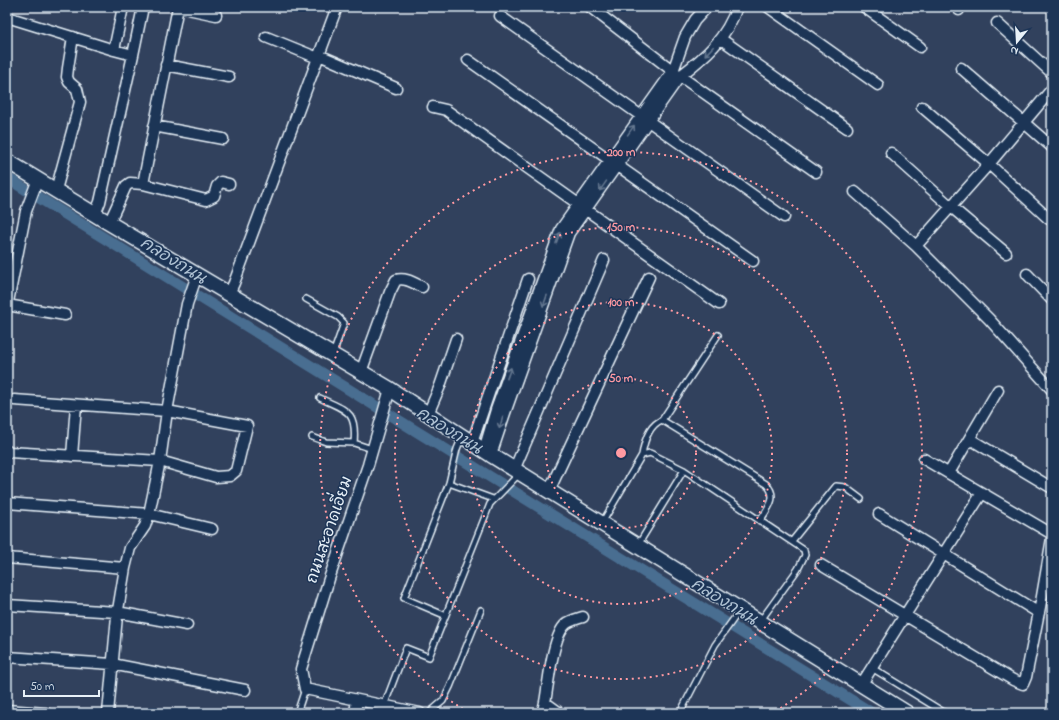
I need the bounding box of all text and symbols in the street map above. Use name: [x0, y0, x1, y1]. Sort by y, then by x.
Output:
north arrow: [997, 22, 1037, 62]
text: N: [1008, 42, 1020, 59]
one-way arrow: [704, 46, 714, 56]
one-way arrow: [627, 125, 635, 136]
text: 200 m: [606, 144, 636, 162]
one-way arrow: [599, 180, 607, 191]
text: 150 m: [607, 219, 636, 237]
water label: คลองถนน: [135, 231, 211, 291]
one-way arrow: [555, 231, 562, 244]
one-way arrow: [541, 294, 548, 307]
text: 100 m: [608, 294, 635, 312]
one-way arrow: [506, 368, 514, 380]
text: 50 m: [609, 370, 634, 388]
water label: คลองถนน: [411, 401, 487, 461]
one-way arrow: [497, 417, 505, 429]
centre of rings: [614, 446, 628, 460]
street label: ถนนสะอาดเอี่ยม: [296, 472, 360, 587]
water label: คลองถนน: [686, 572, 762, 632]
scale bar: [24, 672, 99, 698]
text: 50 m: [30, 678, 54, 696]

